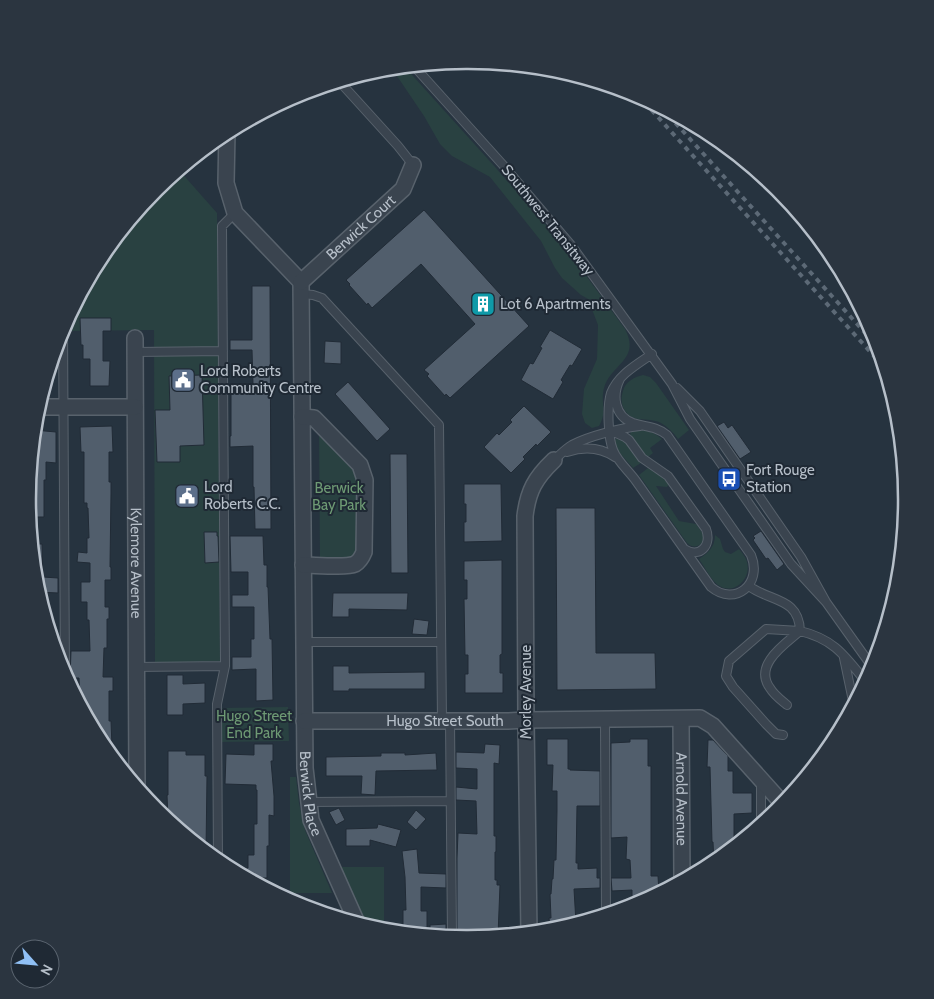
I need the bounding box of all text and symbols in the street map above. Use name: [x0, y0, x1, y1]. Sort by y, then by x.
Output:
street label: Southwest Transitway: [498, 161, 599, 279]
street label: Berwick Court: [323, 191, 399, 264]
building icon: Lot 6 Apartments: [470, 291, 496, 317]
place label: Lot 6 Apartments: [500, 295, 611, 313]
place label: Lord Roberts Community Centre: [200, 362, 322, 397]
public building icon: Lord Roberts Community Centre: [170, 367, 196, 393]
place label: Fort Rouge Station: [746, 461, 815, 496]
bus stop icon: Fort Rouge Station: [716, 466, 742, 492]
place label: Lord Roberts C.C.: [204, 478, 281, 513]
park label: Berwick Bay Park: [312, 479, 366, 514]
public building icon: Lord Roberts C.C.: [174, 483, 200, 509]
street label: Kylemore Avenue: [127, 507, 145, 619]
street label: Morley Avenue: [517, 644, 535, 739]
park label: Hugo Street End Park: [216, 707, 292, 742]
street label: Hugo Street South: [386, 712, 504, 730]
street label: Berwick Place: [296, 751, 326, 839]
street label: Arnold Avenue: [672, 752, 691, 846]
north arrow: [10, 939, 60, 989]
text: N: [36, 961, 57, 978]

